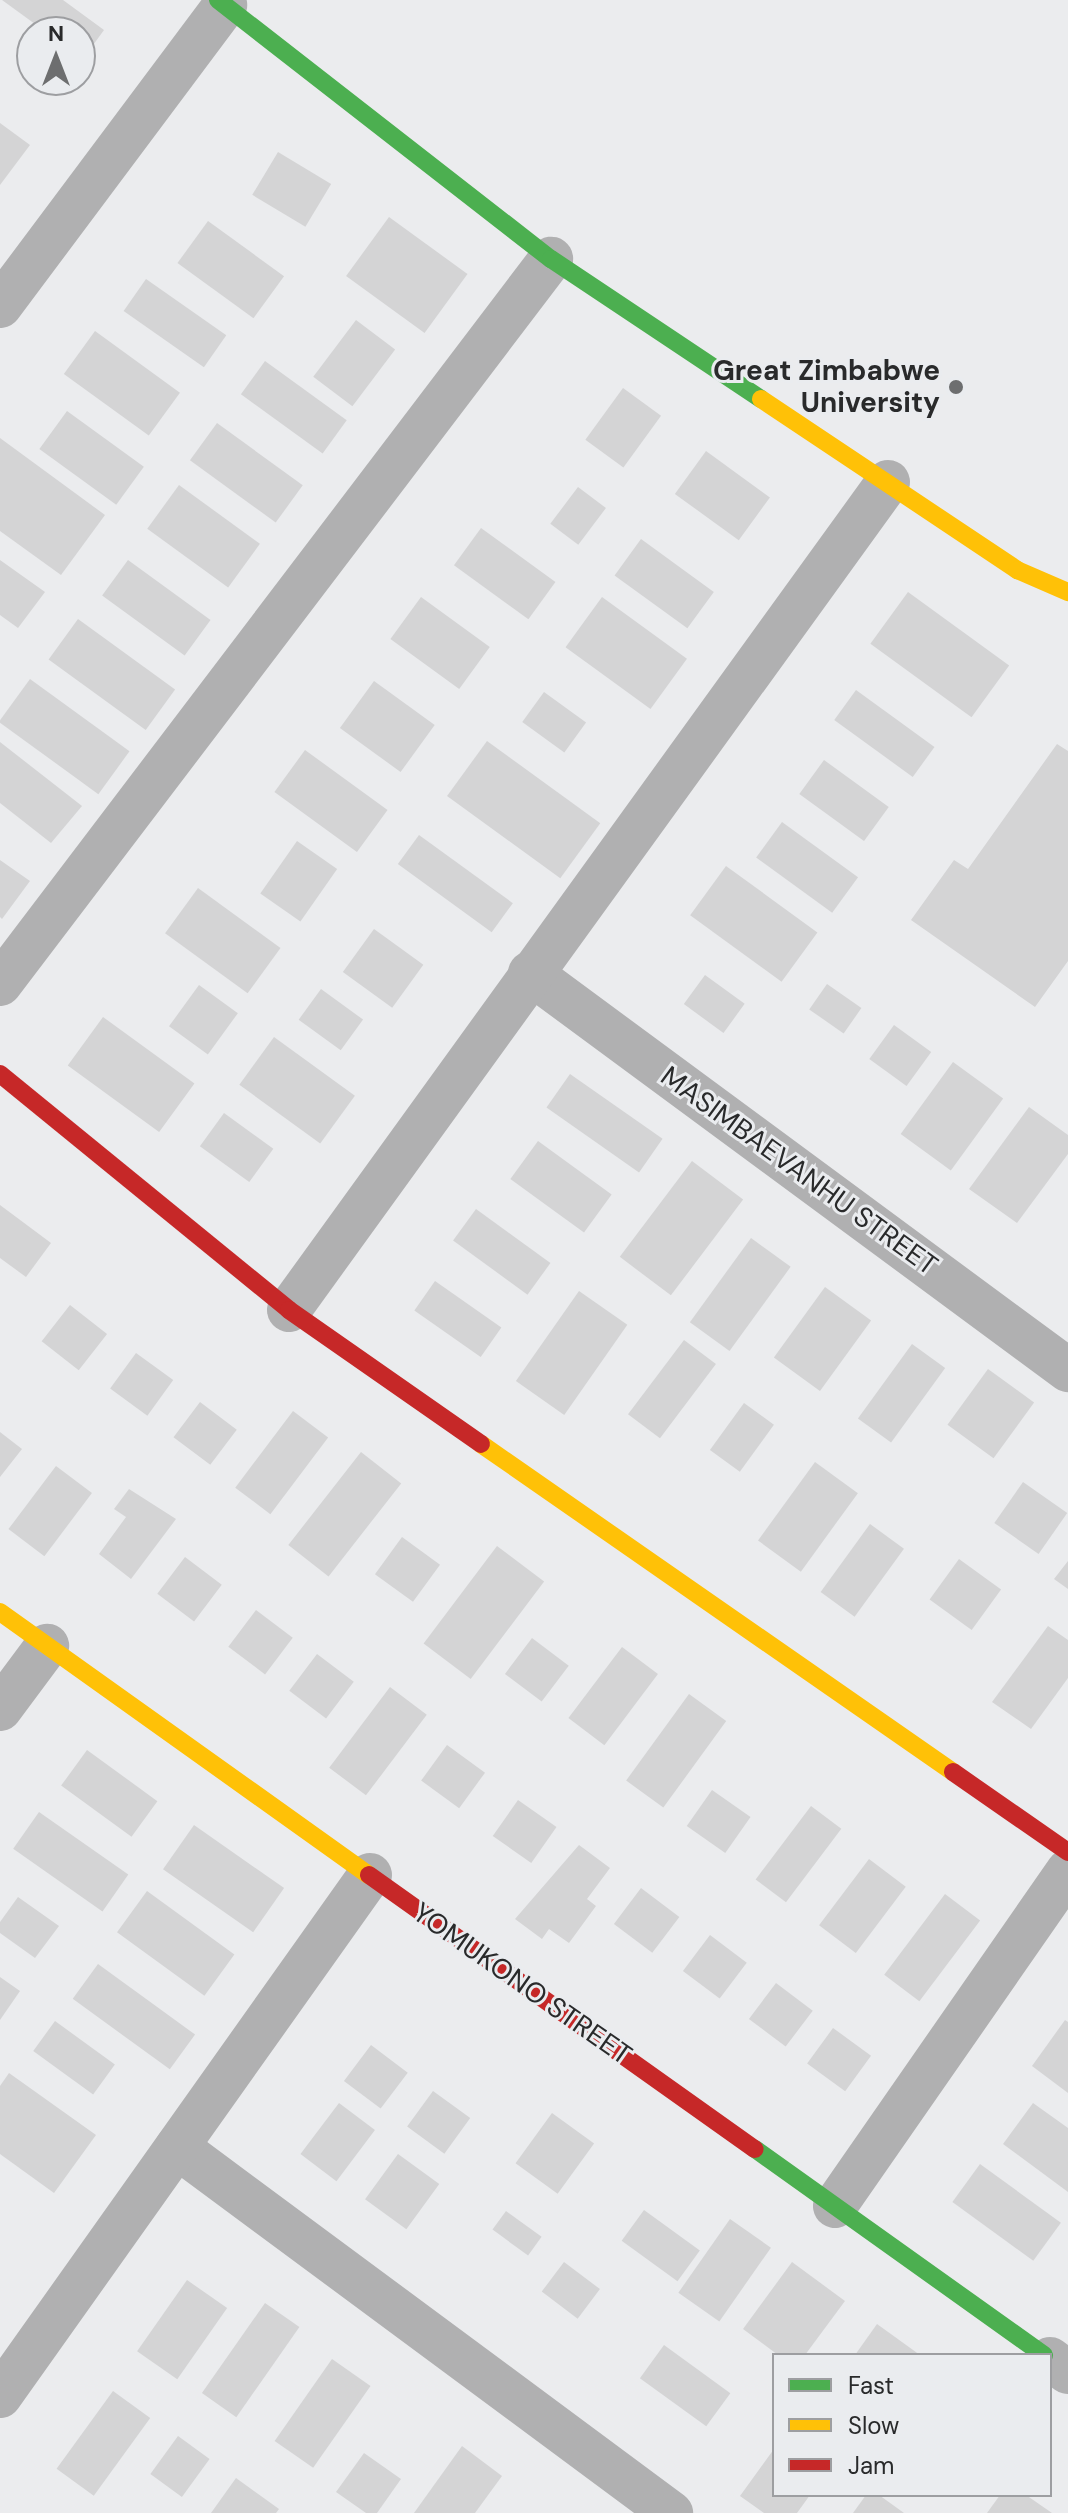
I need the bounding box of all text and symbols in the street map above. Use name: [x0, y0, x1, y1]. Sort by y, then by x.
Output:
north arrow: [16, 16, 96, 96]
text: N: [48, 19, 64, 48]
place label: Great Zimbabwe University: [713, 354, 940, 420]
marker: Great Zimbabwe University: [947, 378, 965, 396]
street label: MASIMBAEVANHU STREET: [654, 1059, 944, 1283]
street label: YOMUKONO STREET: [406, 1896, 638, 2072]
legend: [772, 2353, 1052, 2497]
text: Fast: [848, 2370, 894, 2401]
text: Slow: [848, 2410, 899, 2441]
text: Jam: [848, 2450, 894, 2481]

